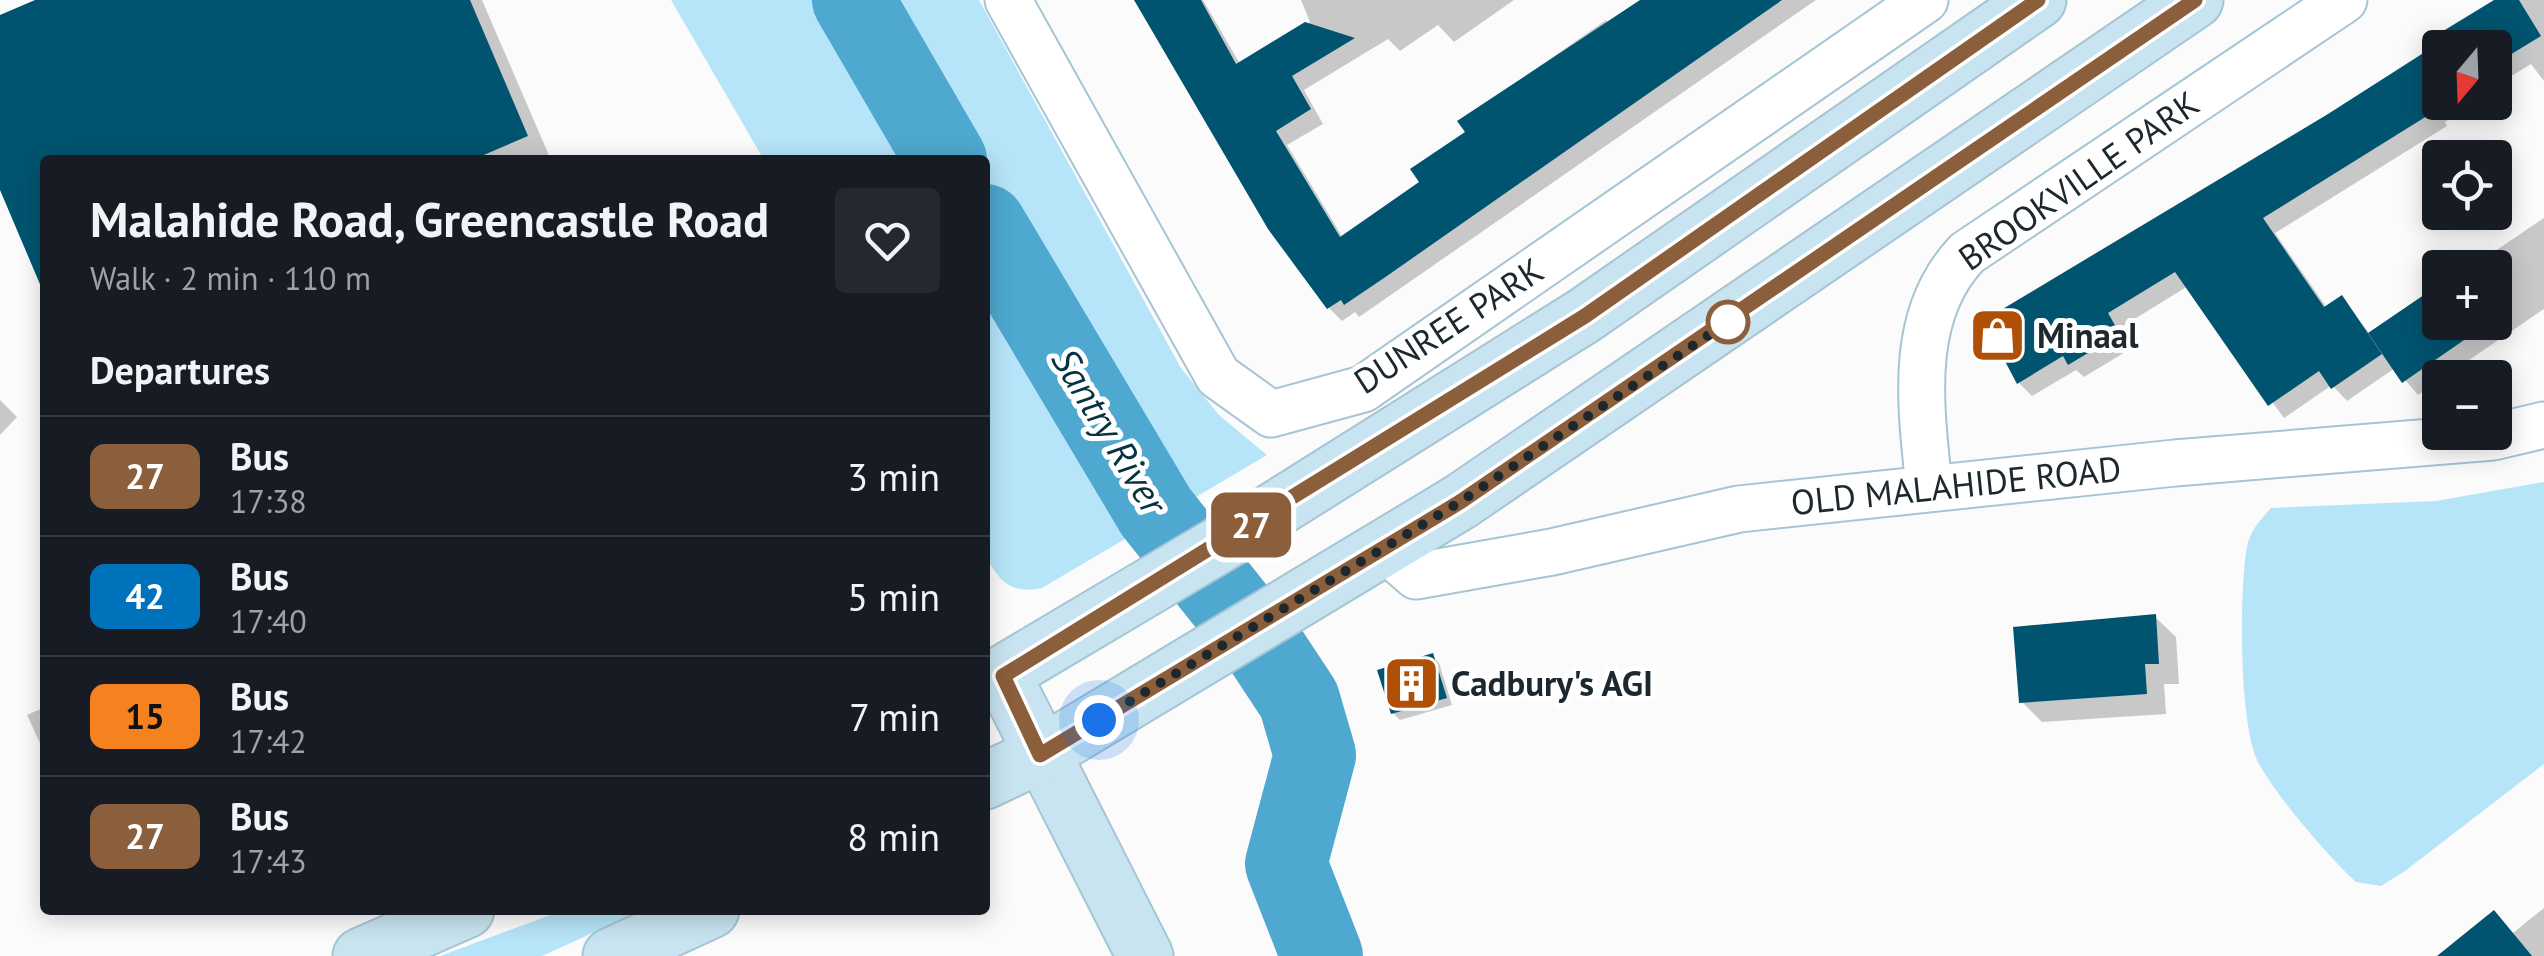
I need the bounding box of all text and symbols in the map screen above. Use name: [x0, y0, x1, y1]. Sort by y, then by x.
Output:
north arrow: [2422, 30, 2512, 120]
map controls: [2422, 30, 2512, 450]
street label: BROOKVILLE PARK: [1949, 80, 2208, 280]
button: locate: [2422, 140, 2512, 230]
text: Malahide Road, Greencastle Road: [90, 188, 769, 250]
button: heart: [835, 188, 940, 293]
street label: DUNREE PARK: [1345, 247, 1552, 404]
button: +: [2422, 250, 2512, 340]
text: Walk · 2 min · 110 m: [90, 257, 371, 299]
unlabelled marker: [1707, 301, 1749, 343]
shop icon: Minaal: [1968, 306, 2028, 366]
place label: Minaal: [2037, 312, 2139, 358]
water label: Santry River: [1042, 338, 1180, 524]
text: Departures: [90, 345, 270, 394]
button: −: [2422, 360, 2512, 450]
text: Bus: [230, 431, 289, 480]
street label: OLD MALAHIDE ROAD: [1789, 445, 2123, 525]
text: 3 min: [847, 452, 940, 501]
text: 27: [125, 453, 165, 499]
text: 17:38: [230, 480, 307, 522]
line badge: 27: [1206, 492, 1296, 558]
text: 27: [1231, 502, 1271, 548]
text: Bus: [230, 551, 289, 600]
text: 5 min: [847, 572, 940, 621]
text: 42: [125, 573, 165, 619]
text: 17:40: [230, 600, 307, 642]
building icon: Cadbury's AGI: [1382, 654, 1442, 714]
place label: Cadbury's AGI: [1451, 660, 1653, 706]
text: Bus: [230, 671, 289, 720]
text: 7 min: [849, 692, 940, 741]
text: 15: [125, 693, 165, 739]
your location: [1074, 695, 1124, 745]
text: 17:42: [230, 720, 307, 762]
text: Bus: [230, 791, 289, 840]
text: 8 min: [847, 812, 940, 861]
text: 27: [125, 813, 165, 859]
text: 17:43: [230, 840, 307, 882]

